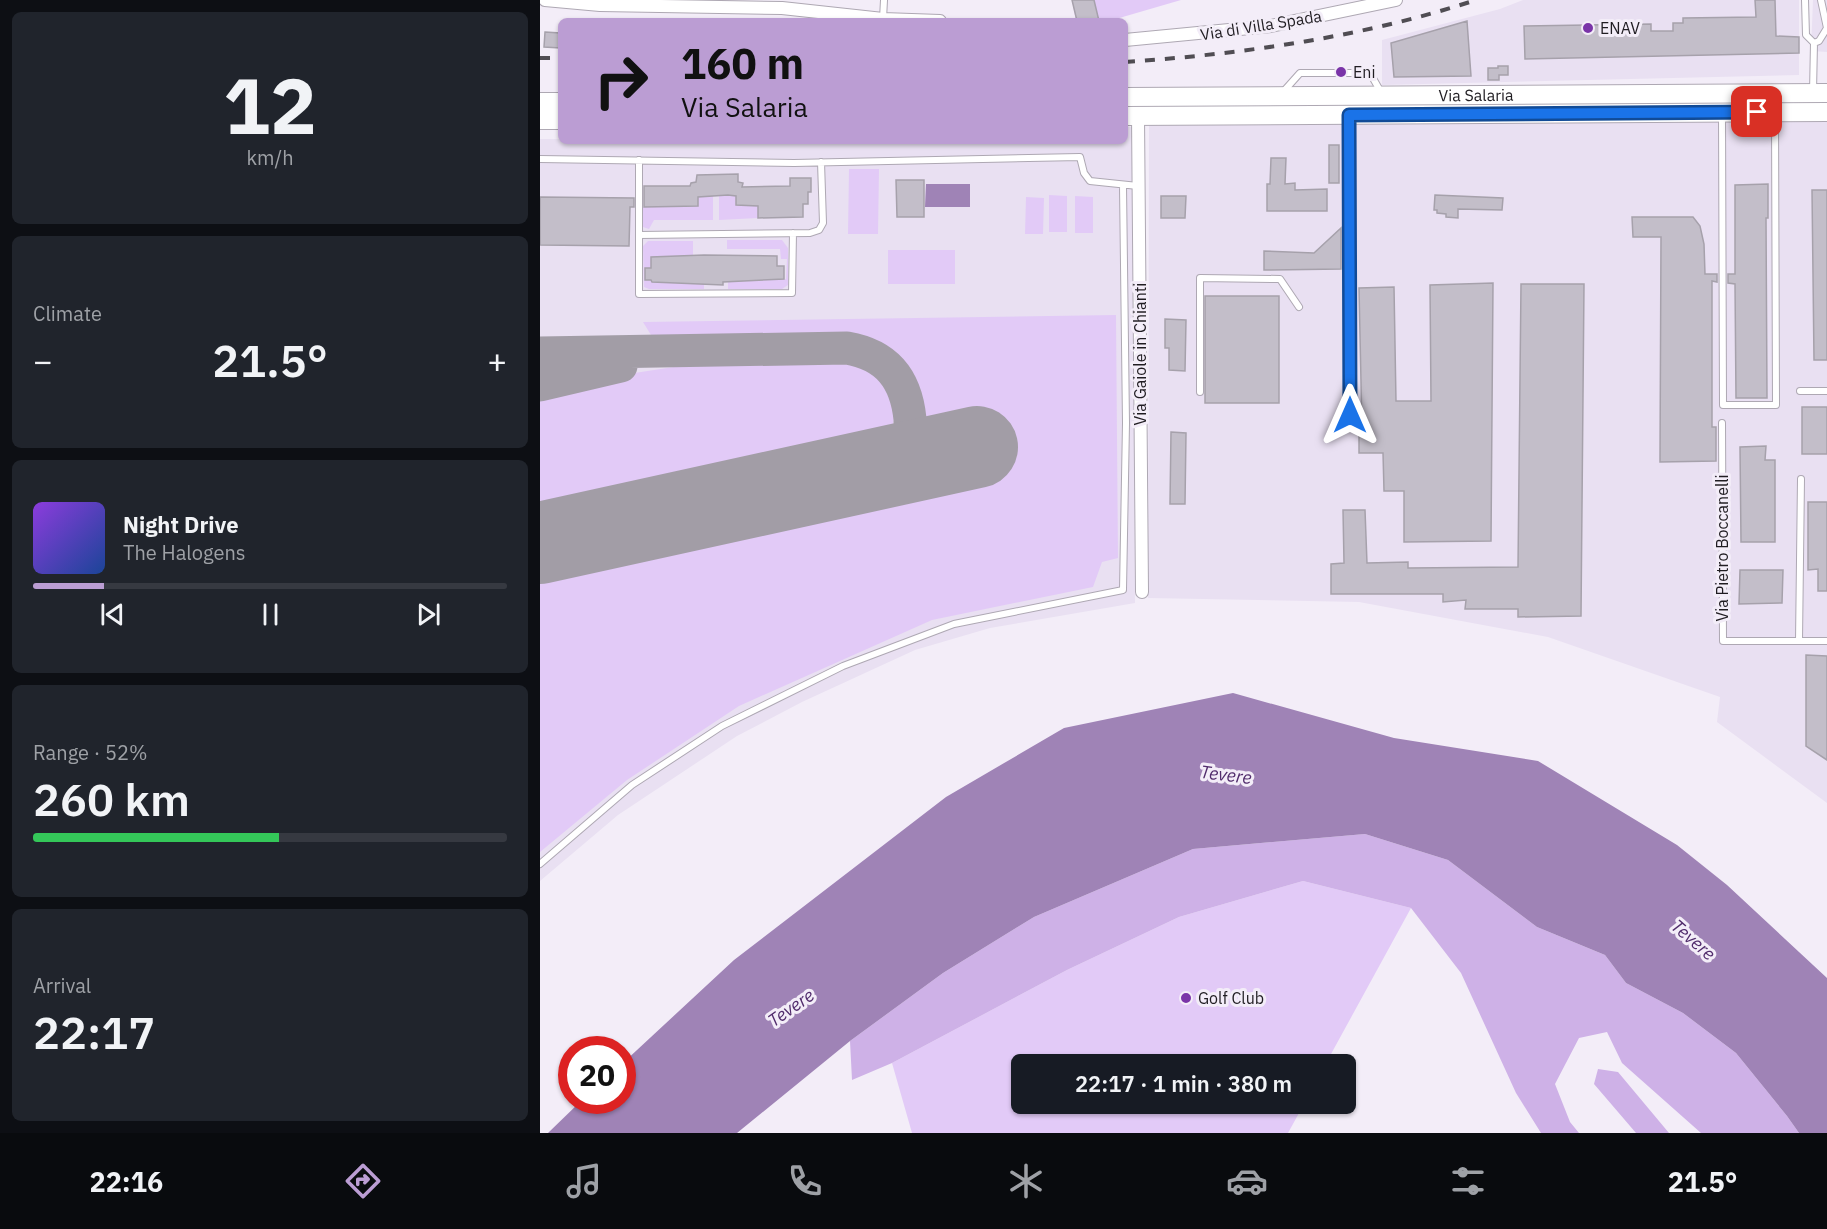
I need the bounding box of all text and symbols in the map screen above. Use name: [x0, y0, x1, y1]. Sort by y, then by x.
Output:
street label: Via di Villa Spada: [1199, 5, 1324, 44]
place label: ENAV: [1600, 18, 1640, 38]
marker: ENAV: [1581, 21, 1595, 35]
text: 160 m: [681, 36, 804, 91]
icon: right: [582, 42, 660, 120]
text: 12: [223, 54, 317, 155]
place label: Eni: [1353, 62, 1375, 82]
marker: Eni: [1334, 65, 1348, 79]
street label: Via Salaria: [1438, 85, 1514, 105]
pin: [1731, 86, 1782, 137]
text: Via Salaria: [681, 89, 808, 124]
icon: arrive: [1740, 95, 1773, 128]
text: km/h: [246, 144, 294, 171]
street label: Via Gaiole in Chianti: [1130, 283, 1150, 425]
text: Climate: [33, 300, 102, 327]
text: 21.5°: [212, 331, 328, 389]
text: −: [33, 339, 53, 382]
text: +: [487, 339, 507, 382]
position arrow: [1318, 383, 1382, 447]
street label: Via Pietro Boccanelli: [1712, 474, 1732, 622]
text: Night Drive: [123, 510, 239, 539]
text: The Halogens: [123, 539, 245, 566]
icon: previous: [96, 598, 129, 631]
icon: pause: [254, 598, 287, 631]
icon: next: [412, 598, 445, 631]
text: Range · 52%: [33, 739, 148, 766]
water label: Tevere: [1199, 760, 1253, 789]
text: 260 km: [33, 770, 190, 828]
water label: Tevere: [1666, 914, 1720, 965]
text: Arrival: [33, 972, 91, 999]
water label: Tevere: [763, 983, 818, 1032]
place label: Golf Club: [1198, 988, 1264, 1008]
marker: Golf Club: [1179, 991, 1193, 1005]
text: 22:17: [33, 1003, 155, 1061]
speed limit sign: 20: [558, 1036, 636, 1114]
text: 22:17 · 1 min · 380 m: [1075, 1069, 1292, 1098]
icon: directions: [342, 1160, 384, 1202]
icon: music: [563, 1160, 605, 1202]
icon: phone: [784, 1160, 826, 1202]
icon: climate: [1005, 1160, 1047, 1202]
icon: car: [1226, 1160, 1268, 1202]
icon: filters: [1447, 1160, 1489, 1202]
text: 22:16: [89, 1164, 163, 1199]
text: 21.5°: [1668, 1164, 1737, 1199]

